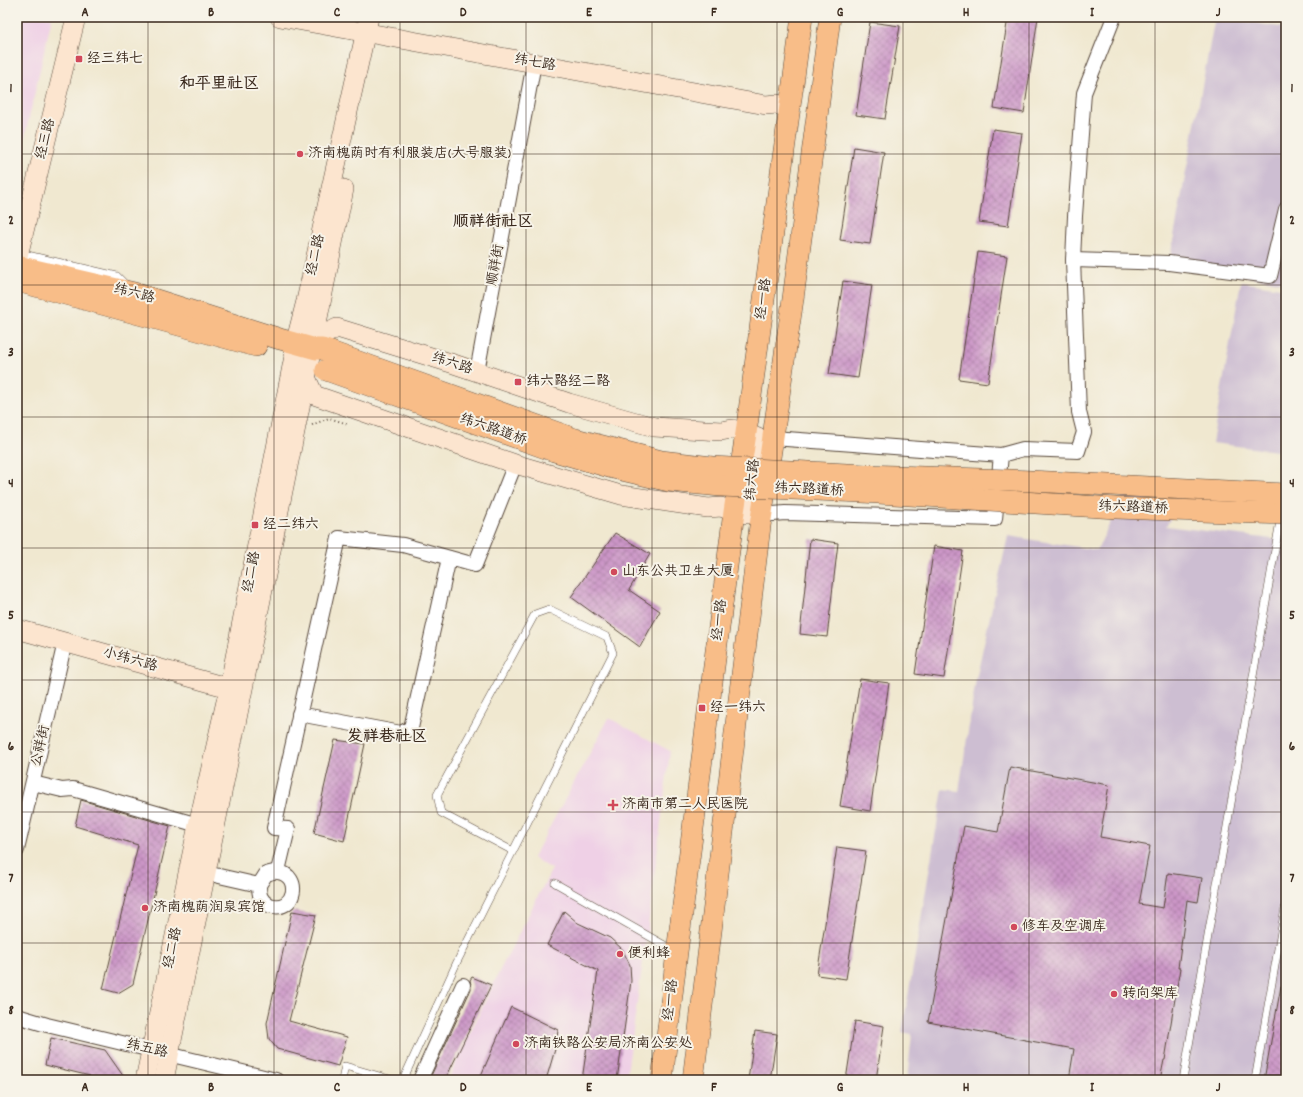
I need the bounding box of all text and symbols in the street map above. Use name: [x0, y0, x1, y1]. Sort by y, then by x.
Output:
text: A: [81, 4, 89, 23]
text: B: [208, 4, 214, 23]
text: C: [334, 4, 341, 23]
text: D: [460, 4, 467, 23]
text: E: [586, 4, 593, 23]
text: F: [711, 4, 717, 23]
text: G: [837, 4, 844, 23]
text: H: [963, 4, 970, 23]
text: I: [1090, 4, 1095, 23]
text: J: [1216, 4, 1221, 23]
place label: 经三纬七: [87, 49, 143, 69]
street label: 纬七路: [513, 50, 557, 76]
marker: 经三纬七: [74, 54, 84, 64]
district label: 和平里社区: [179, 73, 259, 96]
text: 1: [10, 80, 13, 99]
text: 1: [1291, 80, 1294, 99]
street label: 经三路: [31, 116, 61, 162]
place label: 济南槐荫时有利服装店(大号服装): [308, 144, 511, 164]
marker: 济南槐荫时有利服装店(大号服装): [295, 149, 305, 159]
district label: 顺祥街社区: [453, 211, 533, 234]
text: 2: [8, 212, 14, 231]
text: 2: [1289, 212, 1295, 231]
street label: 经二路: [302, 232, 330, 278]
street label: 顺祥街: [483, 243, 509, 287]
street label: 经一路: [751, 277, 777, 321]
street label: 纬六路: [111, 279, 157, 309]
text: 3: [8, 344, 14, 363]
text: 3: [1289, 344, 1295, 363]
street label: 纬六路: [429, 348, 475, 380]
place label: 纬六路经二路: [526, 372, 610, 392]
marker: 纬六路经二路: [513, 377, 523, 387]
street label: 纬六路道桥: [457, 409, 529, 451]
street label: 纬六路: [741, 458, 765, 502]
text: 4: [8, 475, 14, 494]
text: 4: [1289, 475, 1295, 494]
street label: 纬六路道桥: [774, 478, 844, 502]
street label: 纬六路道桥: [1098, 497, 1168, 519]
place label: 经二纬六: [263, 515, 319, 535]
marker: 经二纬六: [250, 520, 260, 530]
street label: 经二路: [238, 549, 266, 595]
place label: 山东公共卫生大厦: [622, 562, 734, 582]
marker: 山东公共卫生大厦: [609, 567, 619, 577]
street label: 经一路: [708, 598, 732, 642]
text: 5: [8, 607, 14, 626]
text: 5: [1289, 607, 1295, 626]
street label: 小纬六路: [100, 643, 160, 677]
place label: 经一纬六: [710, 698, 766, 718]
marker: 经一纬六: [697, 703, 707, 713]
street label: 公祥街: [27, 723, 55, 769]
district label: 发祥巷社区: [347, 726, 427, 749]
text: 6: [8, 738, 15, 757]
text: 6: [1289, 738, 1296, 757]
place label: 济南市第二人民医院: [622, 795, 748, 815]
marker: 济南市第二人民医院: [607, 799, 619, 811]
text: 7: [9, 870, 14, 889]
text: 7: [1290, 870, 1295, 889]
place label: 济南槐荫润泉宾馆: [153, 898, 265, 918]
marker: 济南槐荫润泉宾馆: [140, 903, 150, 913]
place label: 修车及空调库: [1022, 917, 1106, 937]
marker: 修车及空调库: [1009, 922, 1019, 932]
street label: 经二路: [159, 925, 187, 971]
place label: 便利蜂: [628, 944, 670, 964]
marker: 便利蜂: [615, 949, 625, 959]
street label: 经一路: [659, 978, 683, 1022]
place label: 转向架库: [1122, 984, 1178, 1004]
marker: 转向架库: [1109, 989, 1119, 999]
text: 8: [8, 1002, 14, 1021]
text: 8: [1289, 1002, 1295, 1021]
place label: 济南铁路公安局济南公安处: [524, 1034, 692, 1054]
street label: 纬五路: [124, 1035, 170, 1063]
marker: 济南铁路公安局济南公安处: [511, 1039, 521, 1049]
text: A: [81, 1079, 89, 1097]
text: B: [208, 1079, 214, 1097]
text: C: [334, 1079, 341, 1097]
text: D: [460, 1079, 467, 1097]
text: E: [586, 1079, 593, 1097]
text: F: [711, 1079, 717, 1097]
text: G: [837, 1079, 844, 1097]
text: H: [963, 1079, 970, 1097]
text: I: [1090, 1079, 1095, 1097]
text: J: [1216, 1079, 1221, 1097]

